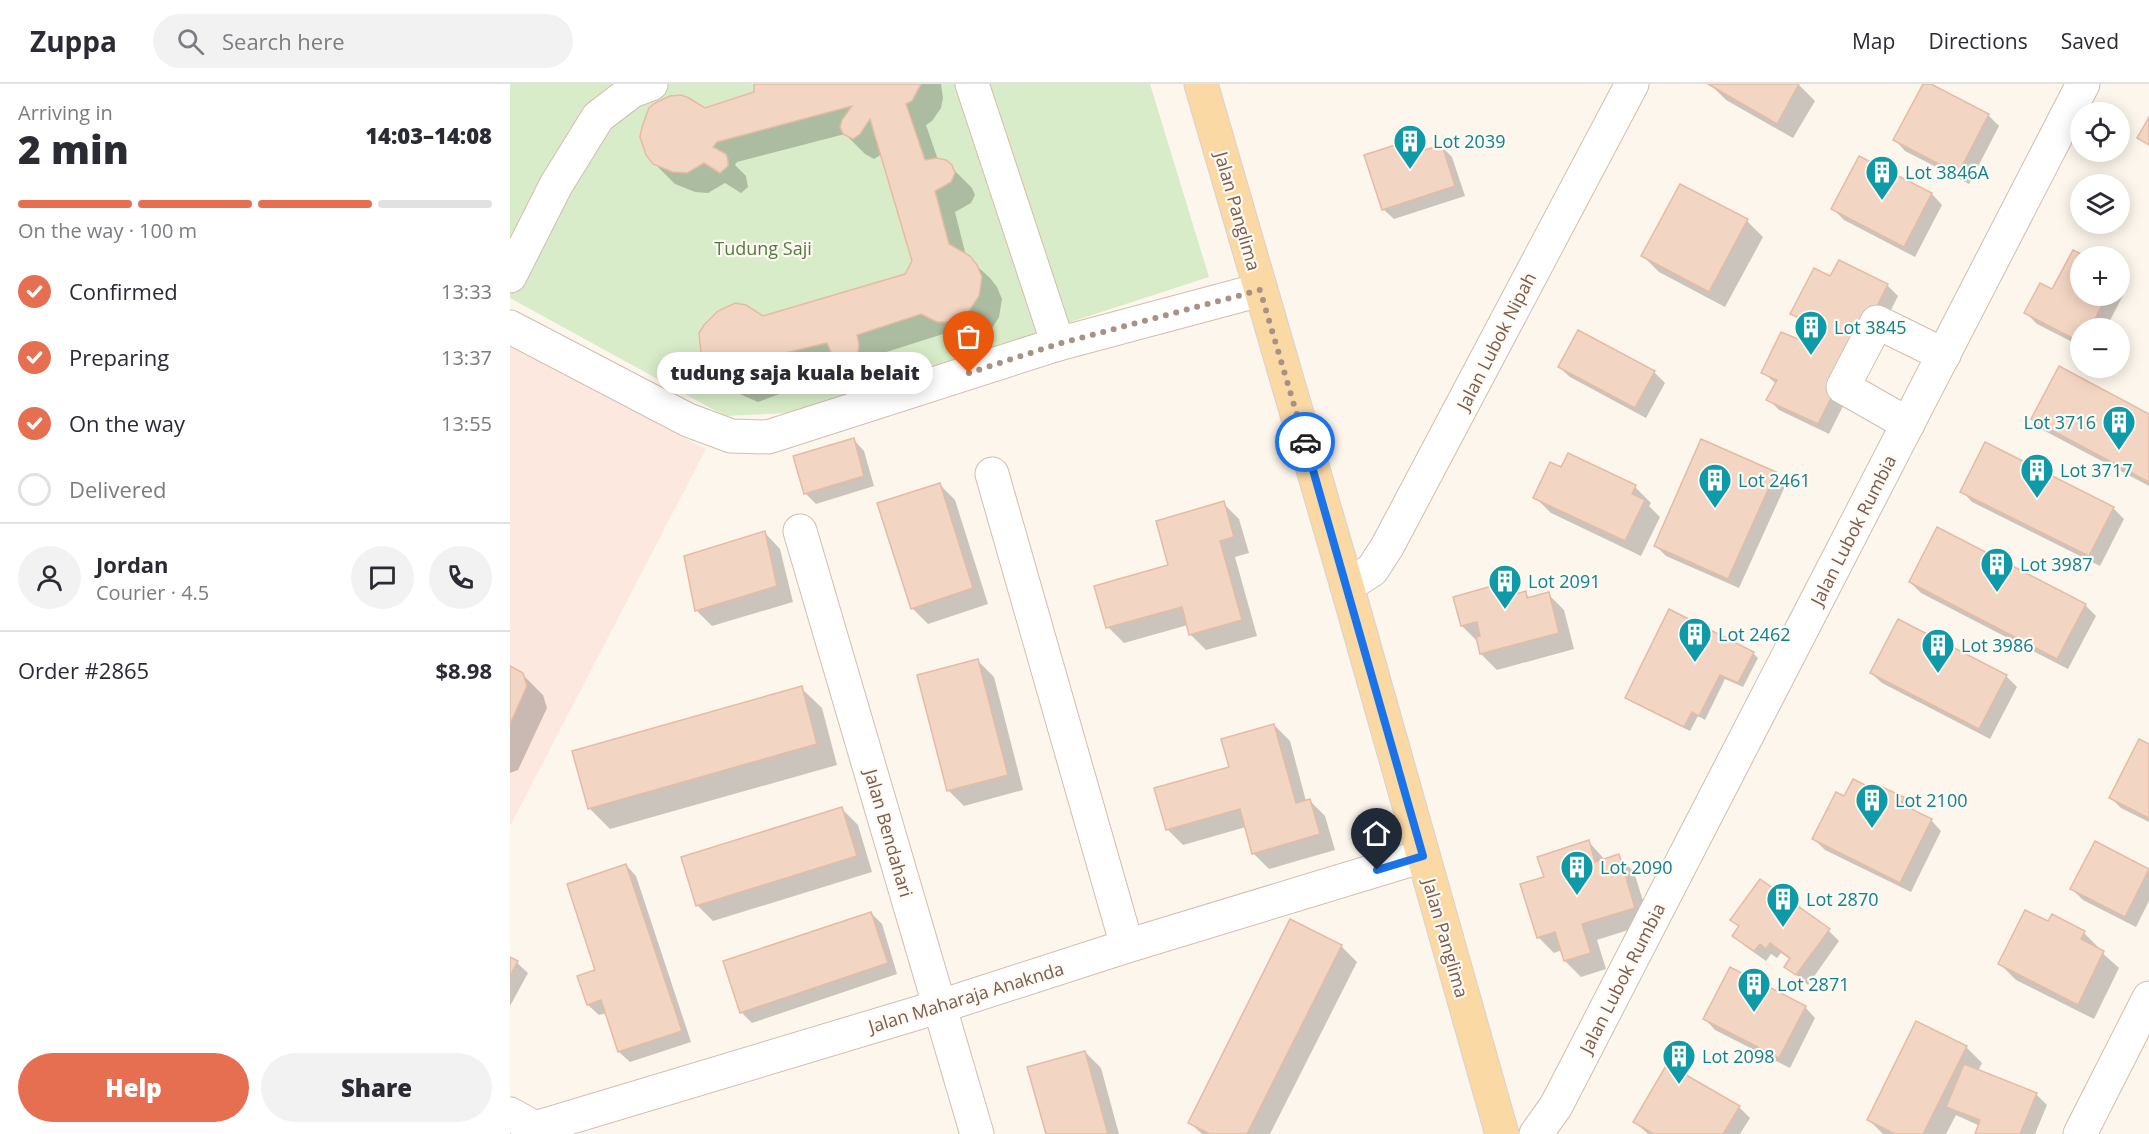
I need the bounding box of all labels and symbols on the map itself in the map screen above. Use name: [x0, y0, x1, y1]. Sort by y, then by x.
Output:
building icon: Lot 2039: [1392, 123, 1428, 170]
place label: Lot 2039: [1433, 129, 1505, 153]
street label: Jalan Panglima: [1209, 147, 1266, 273]
building icon: Lot 3846A: [1864, 154, 1900, 201]
place label: Lot 3846A: [1905, 160, 1989, 184]
park label: Tudung Saji: [714, 236, 812, 260]
street label: Jalan Lubok Nipah: [1450, 268, 1541, 416]
building icon: Lot 3845: [1793, 309, 1829, 356]
pin: [943, 311, 994, 373]
place label: Lot 3845: [1834, 315, 1906, 339]
callout: tudung saja kuala belait: [657, 352, 933, 394]
building icon: Lot 3716: [2101, 404, 2137, 451]
place label: Lot 3716: [2024, 410, 2096, 434]
courier: [1275, 412, 1335, 472]
street label: Jalan Lubok Rumbia: [1804, 451, 1901, 611]
building icon: Lot 3717: [2019, 452, 2055, 499]
place label: Lot 3717: [2060, 458, 2132, 482]
building icon: Lot 2461: [1697, 462, 1733, 509]
place label: Lot 2461: [1738, 468, 1810, 492]
building icon: Lot 3987: [1979, 546, 2015, 593]
place label: Lot 3987: [2020, 552, 2092, 576]
building icon: Lot 2091: [1487, 563, 1523, 610]
place label: Lot 2091: [1528, 569, 1600, 593]
building icon: Lot 2462: [1677, 616, 1713, 663]
place label: Lot 2462: [1718, 622, 1790, 646]
building icon: Lot 3986: [1920, 627, 1956, 674]
place label: Lot 3986: [1961, 633, 2033, 657]
street label: Jalan Bendahari: [859, 764, 919, 900]
building icon: Lot 2100: [1854, 782, 1890, 829]
place label: Lot 2100: [1895, 788, 1967, 812]
pin: [1351, 808, 1402, 870]
building icon: Lot 2090: [1559, 849, 1595, 896]
place label: Lot 2090: [1600, 855, 1672, 879]
street label: Jalan Panglima: [1417, 874, 1474, 1000]
building icon: Lot 2870: [1765, 881, 1801, 928]
place label: Lot 2870: [1806, 887, 1878, 911]
street label: Jalan Lubok Rumbia: [1573, 899, 1670, 1059]
street label: Jalan Maharaja Anaknda: [864, 956, 1066, 1039]
building icon: Lot 2871: [1736, 966, 1772, 1013]
place label: Lot 2871: [1777, 972, 1849, 996]
building icon: Lot 2098: [1661, 1038, 1697, 1085]
place label: Lot 2098: [1702, 1044, 1774, 1068]

